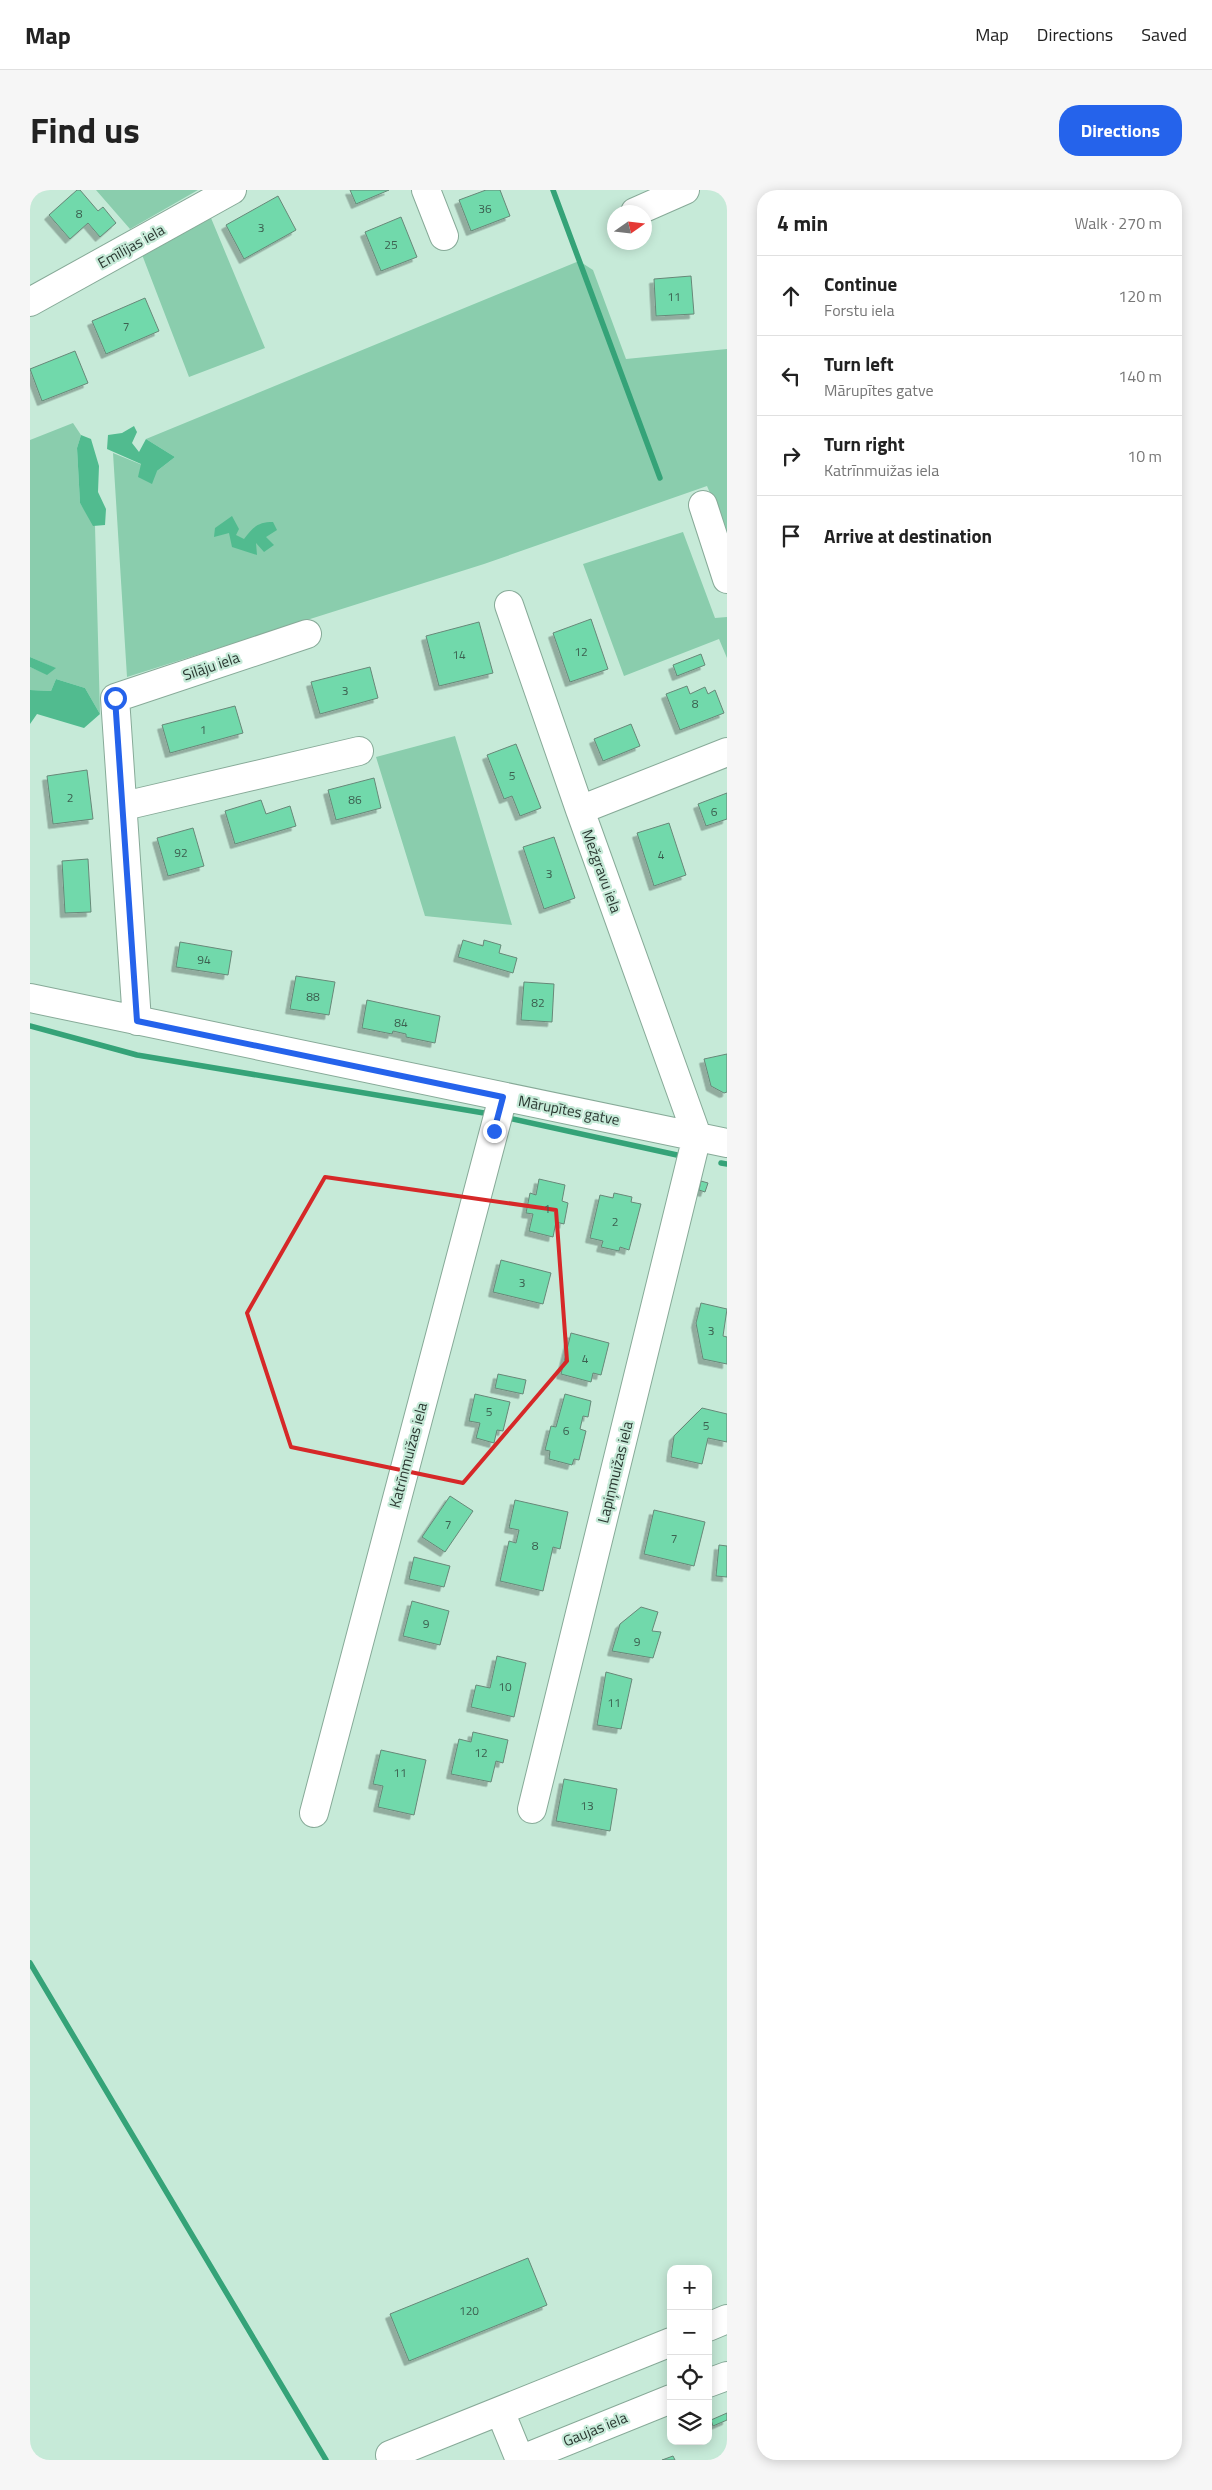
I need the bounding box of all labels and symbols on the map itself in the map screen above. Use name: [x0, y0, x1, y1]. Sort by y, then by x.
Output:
house number: 36: [478, 199, 492, 218]
house number: 8: [76, 204, 83, 223]
north arrow: [607, 205, 652, 250]
street label: Emīlijas iela: [93, 218, 169, 274]
house number: 3: [258, 218, 264, 237]
house number: 25: [384, 235, 398, 254]
house number: 11: [667, 287, 681, 306]
house number: 7: [123, 317, 129, 336]
house number: 12: [574, 642, 588, 661]
street label: Silāju iela: [179, 645, 243, 686]
house number: 14: [452, 645, 466, 664]
house number: 3: [342, 681, 348, 700]
route start: [104, 687, 127, 710]
house number: 8: [692, 694, 699, 713]
house number: 1: [200, 720, 206, 739]
house number: 5: [509, 766, 516, 785]
house number: 2: [67, 788, 73, 807]
house number: 86: [348, 790, 362, 809]
house number: 6: [711, 802, 718, 821]
street label: Mežgravu iela: [576, 826, 628, 917]
house number: 92: [174, 843, 188, 862]
house number: 4: [658, 845, 665, 864]
house number: 3: [546, 864, 552, 883]
house number: 94: [197, 950, 211, 969]
house number: 88: [306, 987, 320, 1006]
house number: 82: [531, 993, 545, 1012]
house number: 84: [394, 1013, 408, 1032]
street label: Mārupītes gatve: [516, 1089, 622, 1131]
route end: [483, 1120, 506, 1143]
house number: 1: [544, 1199, 550, 1218]
house number: 2: [612, 1212, 618, 1231]
house number: 3: [519, 1273, 525, 1292]
house number: 3: [708, 1321, 714, 1340]
house number: 4: [582, 1349, 589, 1368]
street label: Katrīnmuižas iela: [383, 1399, 433, 1510]
house number: 5: [486, 1402, 493, 1421]
house number: 5: [703, 1416, 710, 1435]
street label: Lapiņmuižas iela: [591, 1418, 639, 1525]
house number: 6: [563, 1421, 570, 1440]
house number: 7: [445, 1515, 451, 1534]
house number: 7: [671, 1529, 677, 1548]
house number: 8: [532, 1536, 539, 1555]
house number: 9: [423, 1614, 430, 1633]
house number: 9: [634, 1632, 641, 1651]
house number: 10: [498, 1677, 512, 1696]
house number: 11: [607, 1693, 621, 1712]
house number: 12: [474, 1743, 488, 1762]
house number: 11: [393, 1763, 407, 1782]
house number: 13: [580, 1796, 594, 1815]
house number: 120: [459, 2301, 479, 2320]
street label: Gaujas iela: [559, 2405, 631, 2452]

